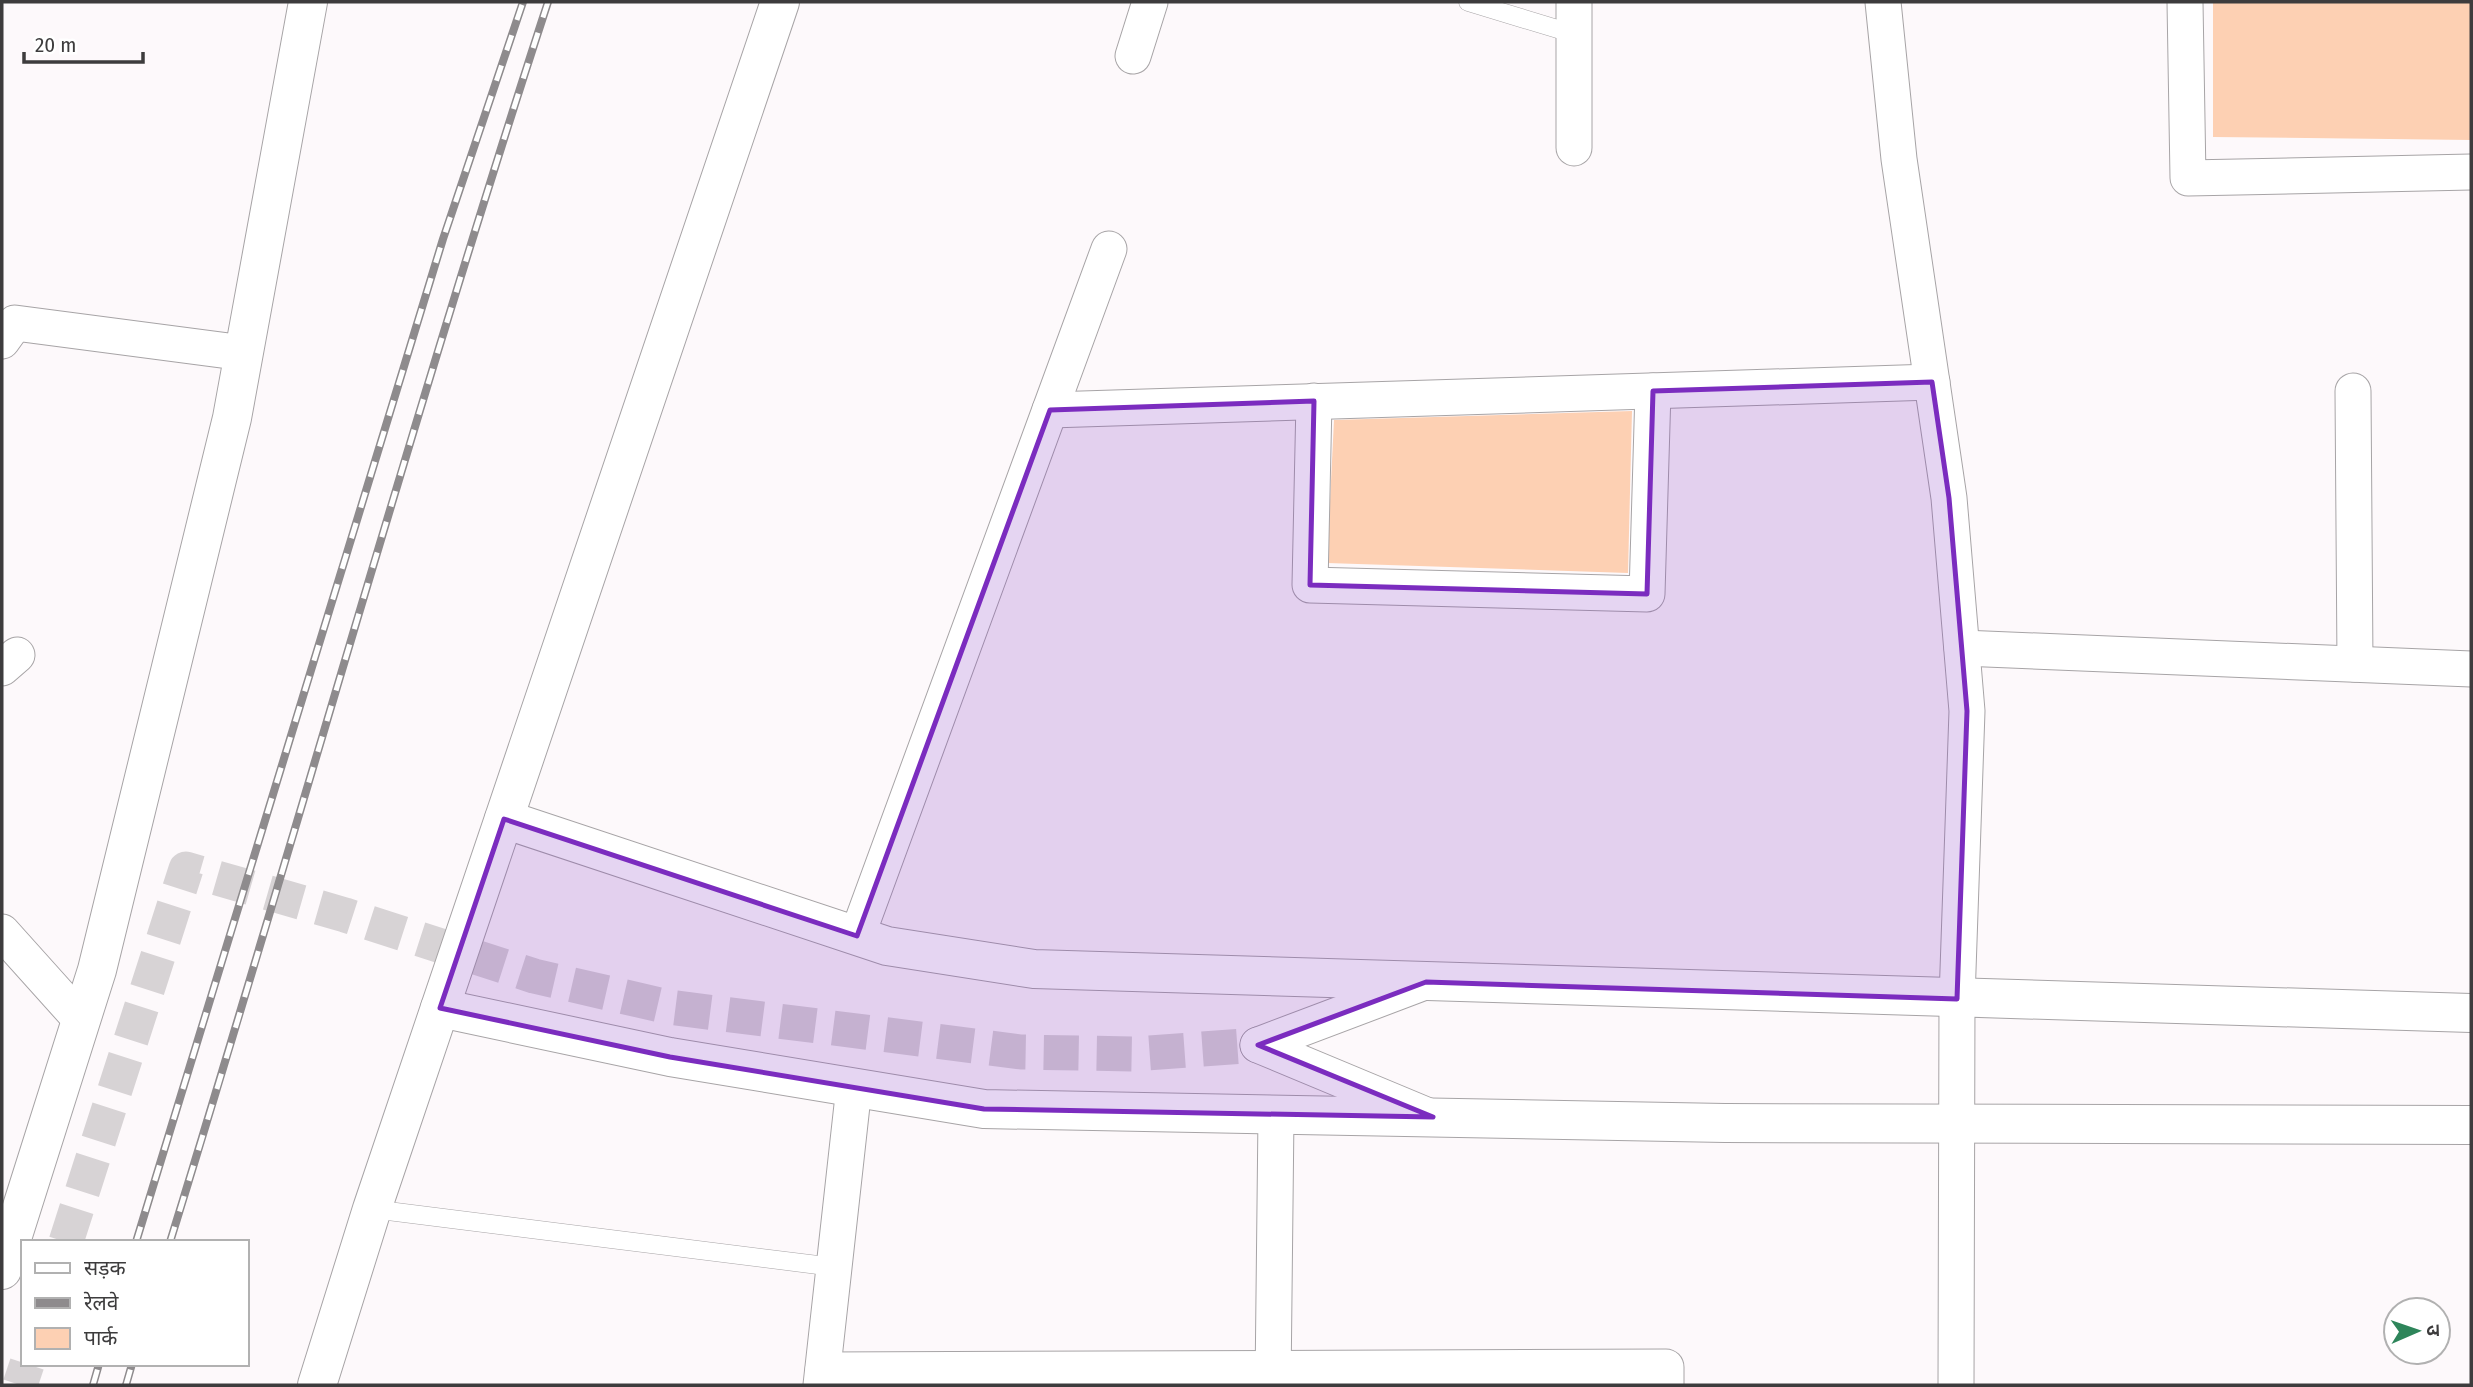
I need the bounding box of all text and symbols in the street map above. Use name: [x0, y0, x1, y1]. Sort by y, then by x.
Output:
scale bar: [24, 21, 144, 65]
text: 20 m: [35, 32, 76, 58]
legend: [21, 1240, 248, 1366]
text: सड़क: [84, 1255, 126, 1281]
text: रेलवे: [83, 1290, 119, 1316]
north arrow: [2382, 1296, 2452, 1366]
text: उ: [2422, 1324, 2445, 1337]
text: पार्क: [84, 1325, 118, 1351]

